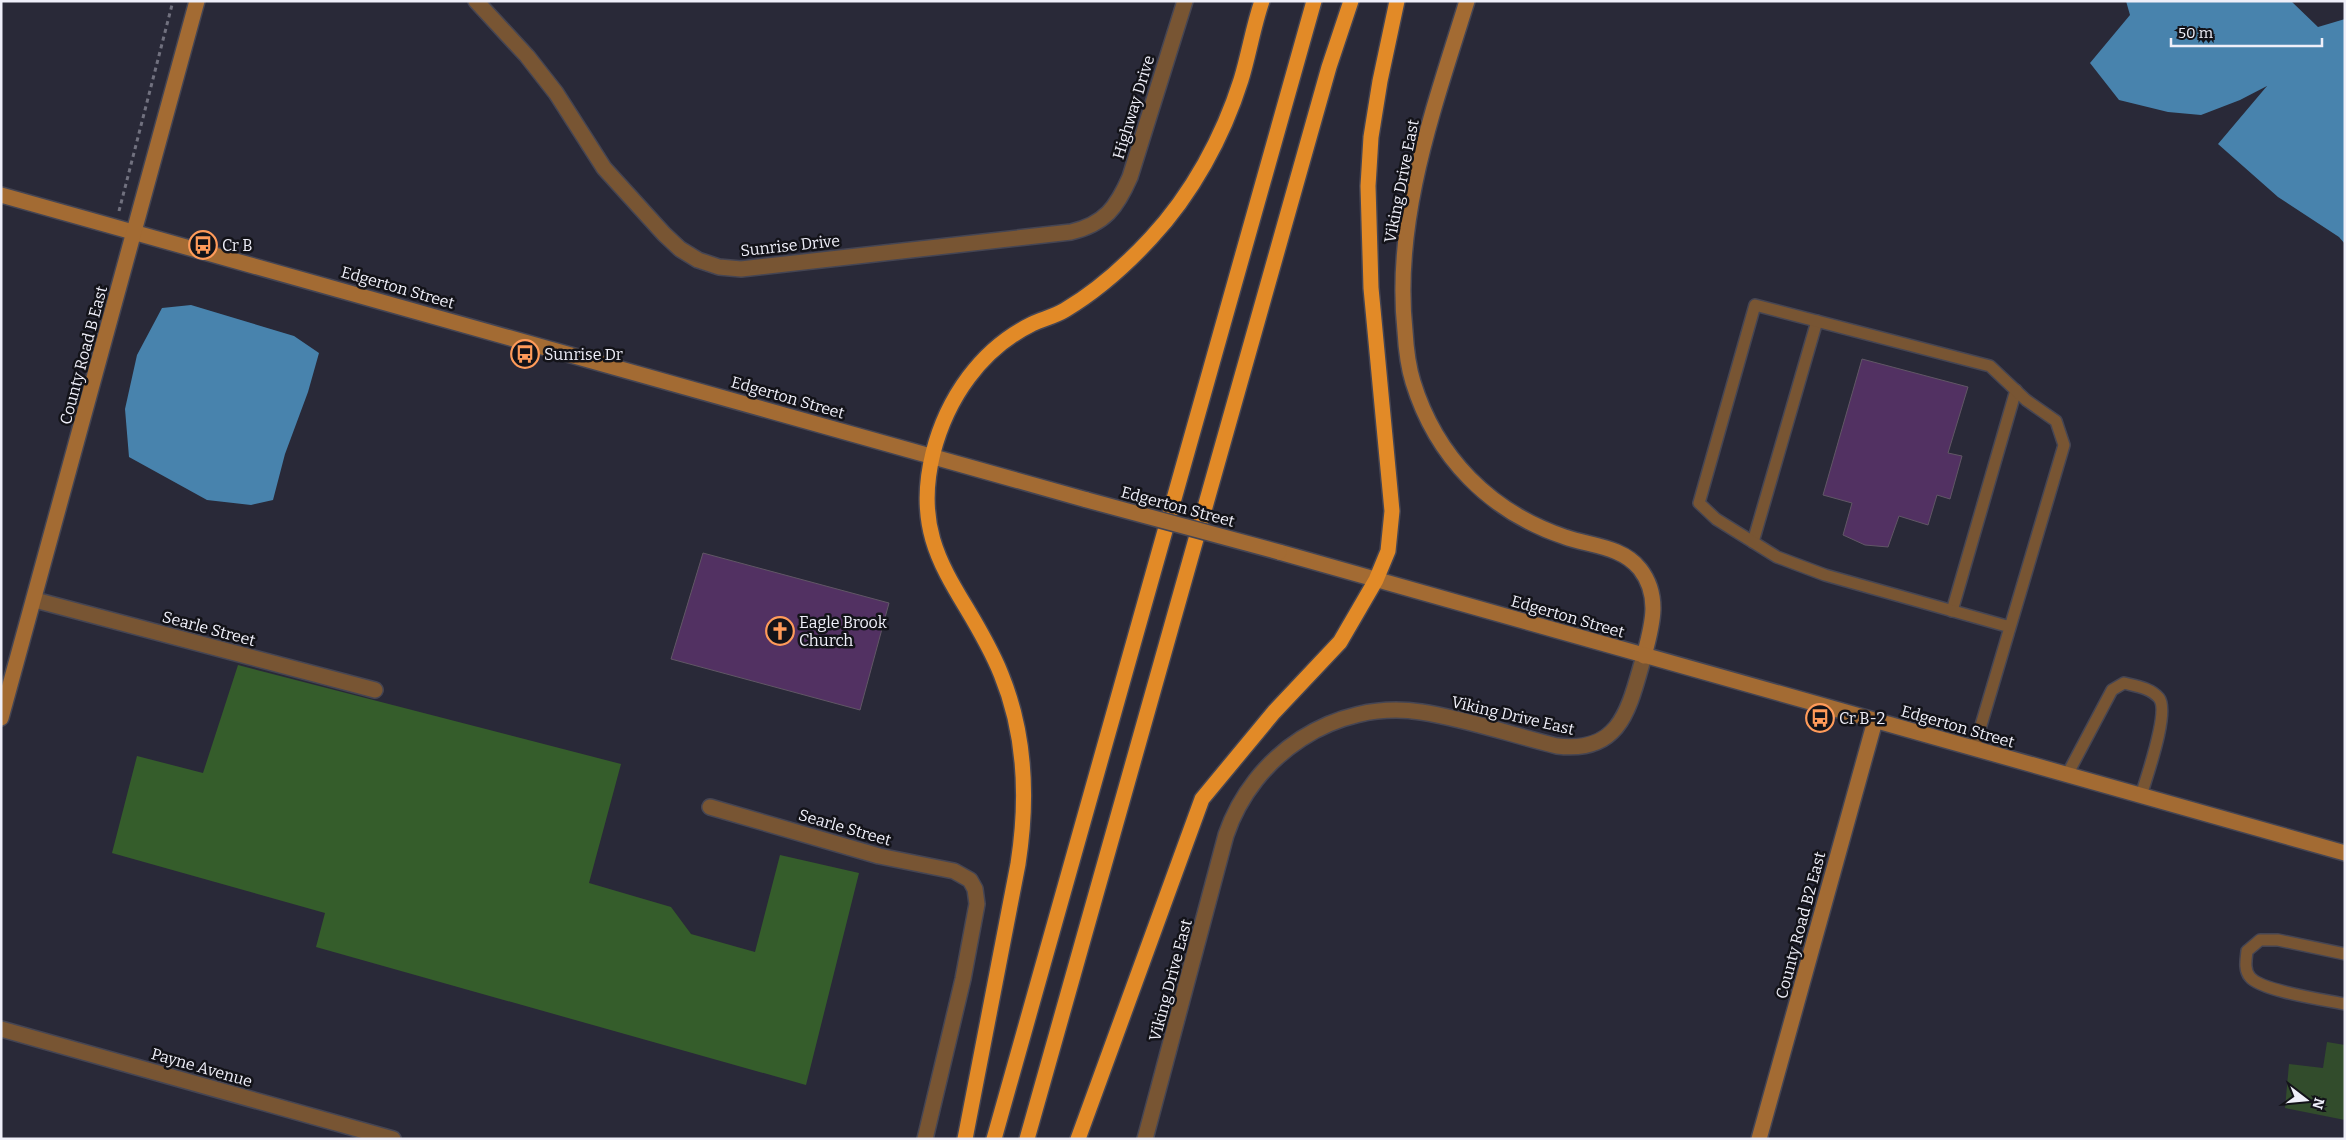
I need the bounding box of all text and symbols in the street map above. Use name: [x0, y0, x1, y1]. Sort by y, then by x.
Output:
scale bar: [2171, 15, 2322, 47]
text: 50 m: [2178, 24, 2214, 42]
street label: Highway Drive: [1109, 53, 1158, 161]
street label: Viking Drive East: [1380, 118, 1423, 244]
bus stop icon: Cr B: [188, 230, 218, 260]
street label: Sunrise Drive: [739, 231, 841, 260]
place label: Cr B: [222, 236, 252, 255]
street label: Edgerton Street: [339, 262, 457, 313]
street label: County Road B East: [56, 284, 111, 426]
bus stop icon: Sunrise Dr: [510, 339, 540, 369]
place label: Sunrise Dr: [544, 345, 623, 364]
street label: Edgerton Street: [729, 372, 847, 423]
street label: Edgerton Street: [1119, 482, 1237, 531]
street label: Edgerton Street: [1509, 591, 1627, 642]
street label: Searle Street: [160, 607, 258, 650]
place label: Eagle Brook Church: [799, 613, 887, 650]
church icon: Eagle Brook Church: [765, 616, 795, 646]
street label: Viking Drive East: [1450, 692, 1576, 739]
street label: Edgerton Street: [1899, 701, 2017, 752]
bus stop icon: Cr B-2: [1805, 703, 1835, 733]
place label: Cr B-2: [1839, 709, 1885, 728]
street label: Searle Street: [796, 805, 894, 850]
street label: County Road B2 East: [1772, 849, 1829, 1001]
street label: Viking Drive East: [1145, 917, 1196, 1043]
street label: Payne Avenue: [149, 1044, 255, 1091]
north arrow: [2281, 1075, 2331, 1125]
text: N: [2308, 1096, 2328, 1111]

